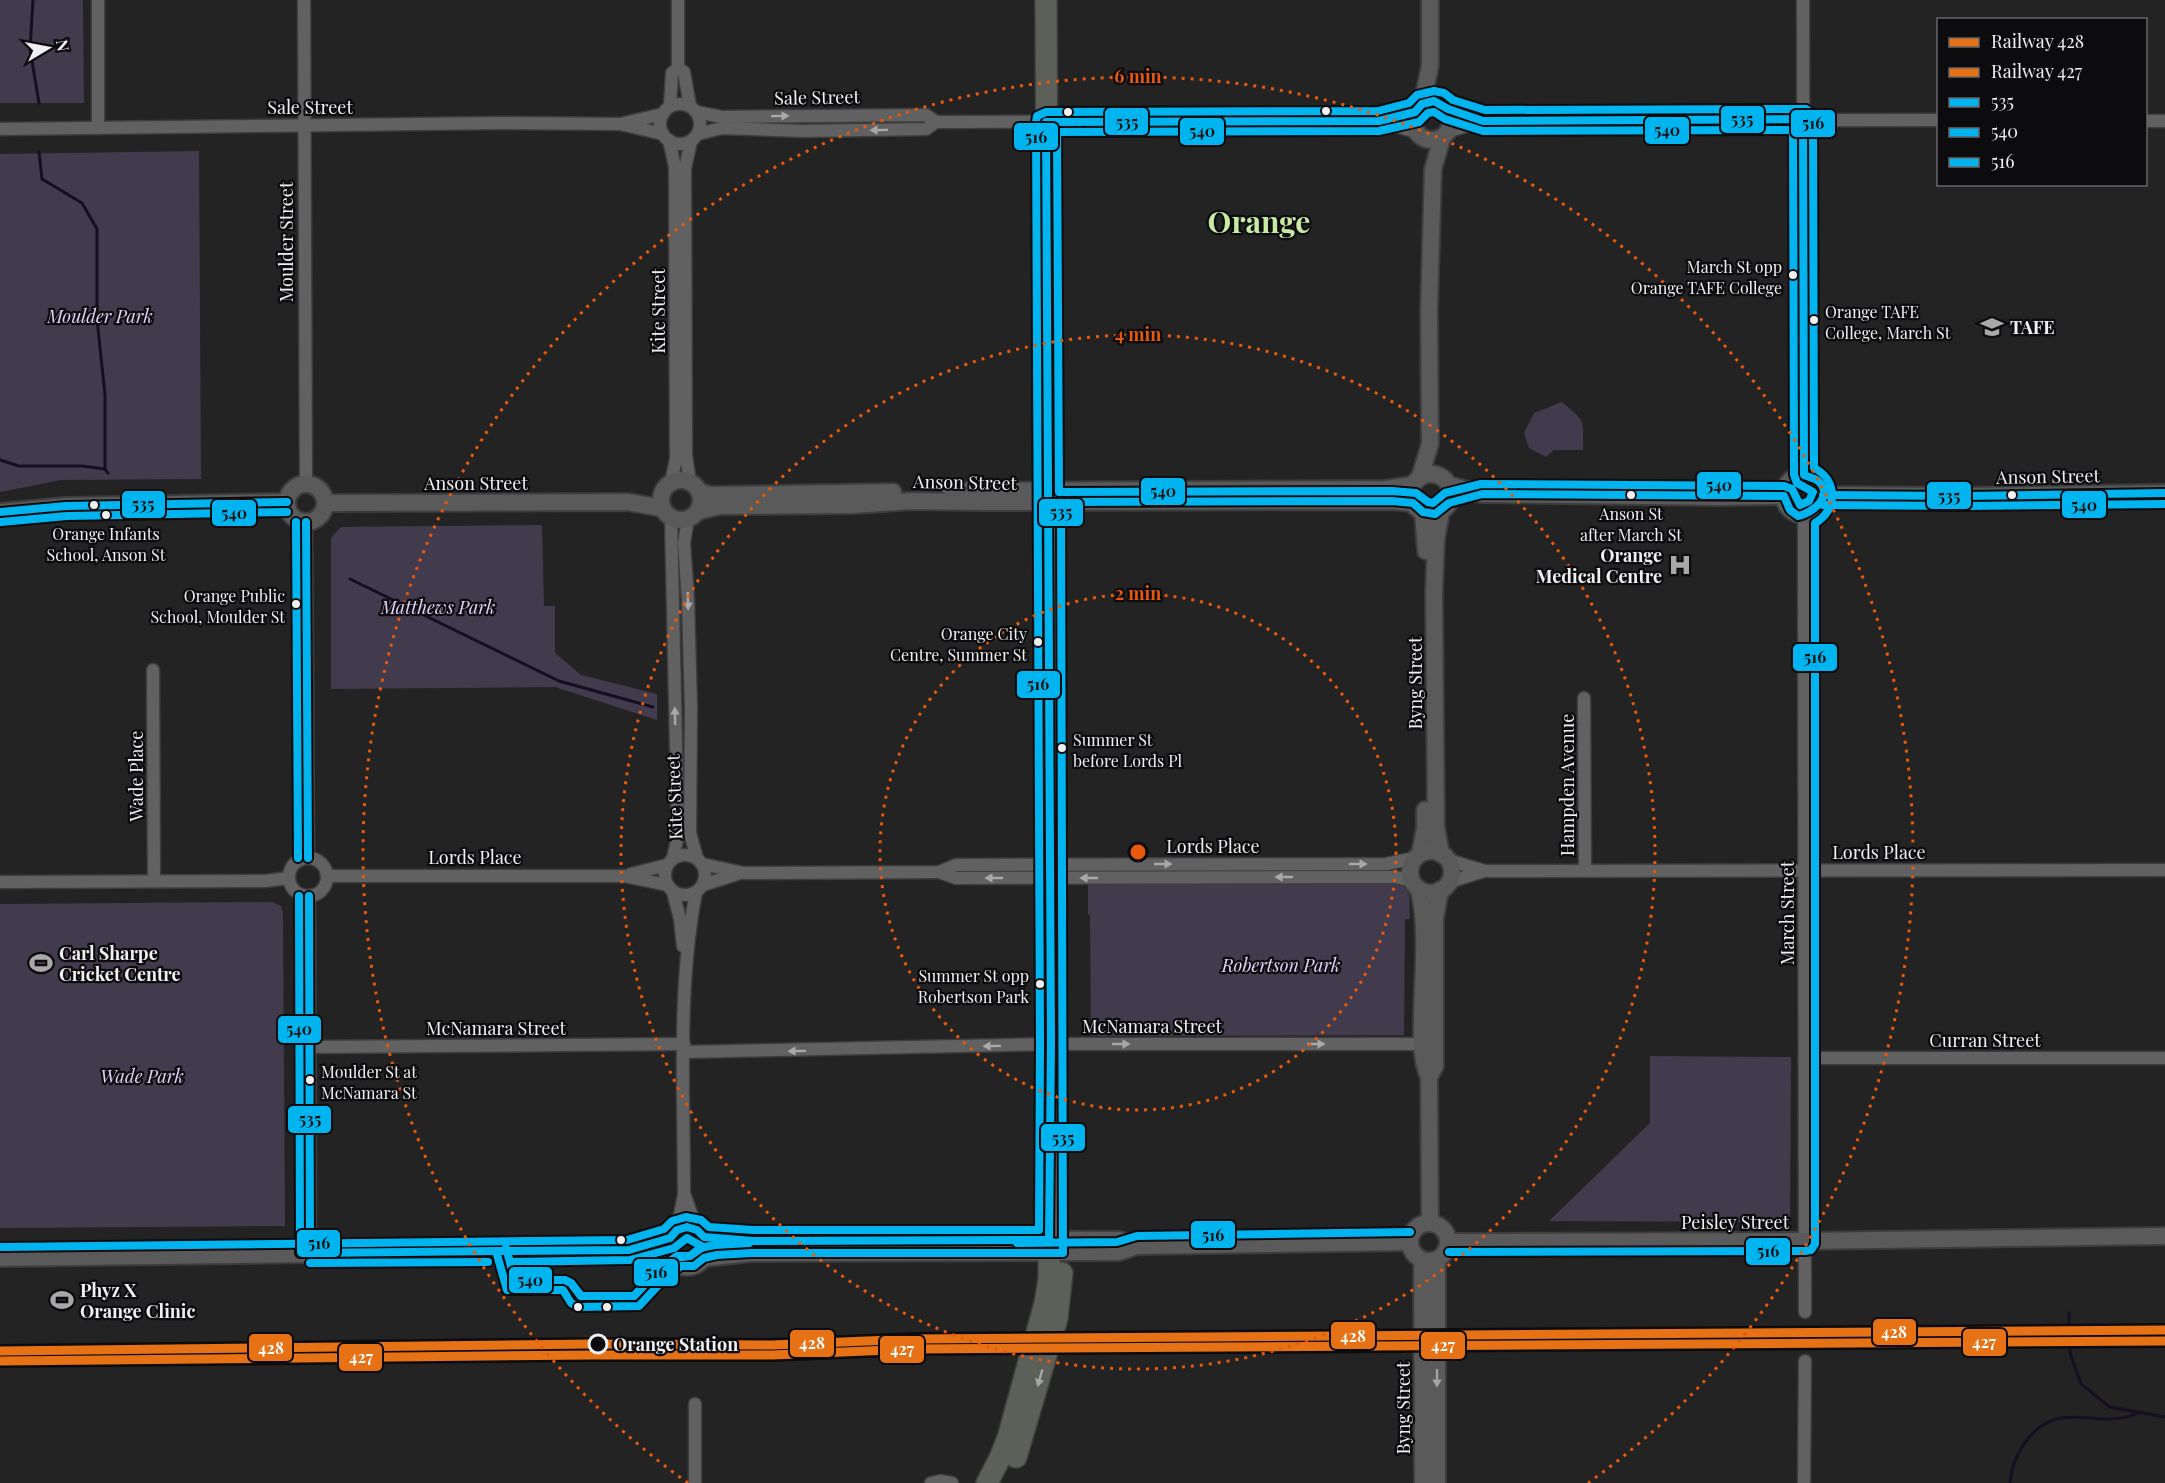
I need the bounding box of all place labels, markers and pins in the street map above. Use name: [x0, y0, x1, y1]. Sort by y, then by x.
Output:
unlabelled marker: [1320, 105, 1332, 117]
unlabelled marker: [1062, 106, 1074, 118]
place label: March St opp Orange TAFE College: [1631, 256, 1782, 298]
marker: March St opp Orange TAFE College: [1787, 269, 1799, 281]
place label: Orange TAFE College, March St: [1825, 301, 1951, 343]
marker: Orange TAFE College, March St: [1808, 314, 1820, 326]
school or university icon: TAFE: [1979, 314, 2005, 340]
place label: TAFE: [2010, 315, 2055, 339]
marker: Anson St after March St: [1625, 489, 1637, 501]
unlabelled marker: [2006, 489, 2018, 501]
unlabelled marker: [88, 499, 100, 511]
place label: Anson St after March St: [1580, 503, 1682, 545]
marker: Orange Infants School, Anson St: [100, 509, 112, 521]
place label: Orange Infants School, Anson St: [47, 523, 166, 565]
place label: Orange Medical Centre: [1536, 543, 1662, 588]
hospital icon: Orange Medical Centre: [1667, 552, 1693, 578]
place label: Orange Public School, Moulder St: [150, 585, 285, 627]
marker: Orange Public School, Moulder St: [290, 598, 302, 610]
place label: Orange City Centre, Summer St: [890, 623, 1027, 665]
marker: Orange City Centre, Summer St: [1032, 636, 1044, 648]
place label: Summer St before Lords Pl: [1073, 729, 1182, 771]
marker: Summer St before Lords Pl: [1056, 742, 1068, 754]
centre of rings: [1128, 842, 1148, 862]
place label: Carl Sharpe Cricket Centre: [59, 941, 181, 986]
sports icon: Carl Sharpe Cricket Centre: [28, 950, 54, 976]
place label: Summer St opp Robertson Park: [918, 965, 1029, 1007]
marker: Summer St opp Robertson Park: [1034, 978, 1046, 990]
place label: Moulder St at McNamara St: [321, 1061, 417, 1103]
marker: Moulder St at McNamara St: [304, 1074, 316, 1086]
unlabelled marker: [615, 1234, 627, 1246]
place label: Phyz X Orange Clinic: [80, 1278, 196, 1323]
sports icon: Phyz X Orange Clinic: [49, 1287, 75, 1313]
unlabelled marker: [572, 1301, 584, 1313]
unlabelled marker: [601, 1301, 613, 1313]
place label: Orange Station: [613, 1332, 738, 1356]
marker: Orange Station: [588, 1334, 608, 1354]

